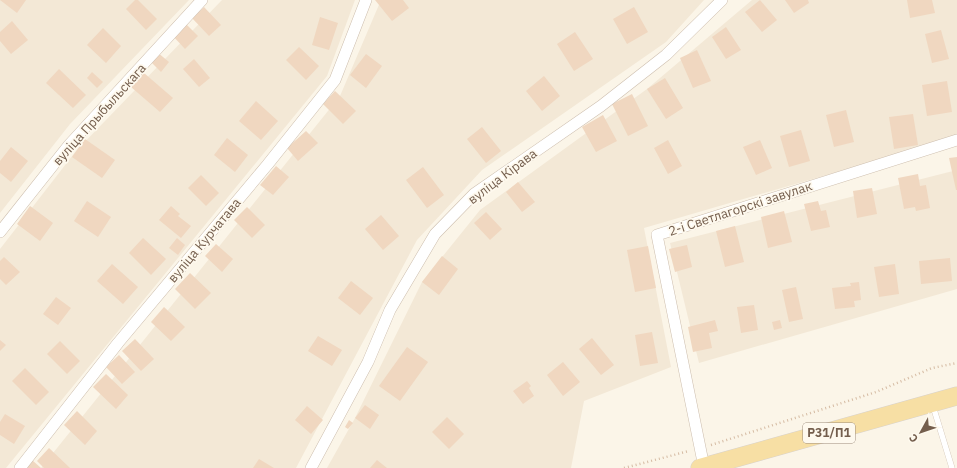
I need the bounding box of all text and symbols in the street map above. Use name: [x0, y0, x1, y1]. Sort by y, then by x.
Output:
street label: вуліца Прыбыльскага: [49, 60, 150, 169]
street label: вуліца Кірава: [464, 145, 540, 208]
street label: 2-і Светлагорскі завулак: [666, 177, 814, 240]
street label: вуліца Курчатава: [164, 195, 245, 286]
north arrow: [901, 412, 941, 452]
road number: Р31/П1: [803, 423, 855, 443]
text: С: [906, 431, 921, 446]

